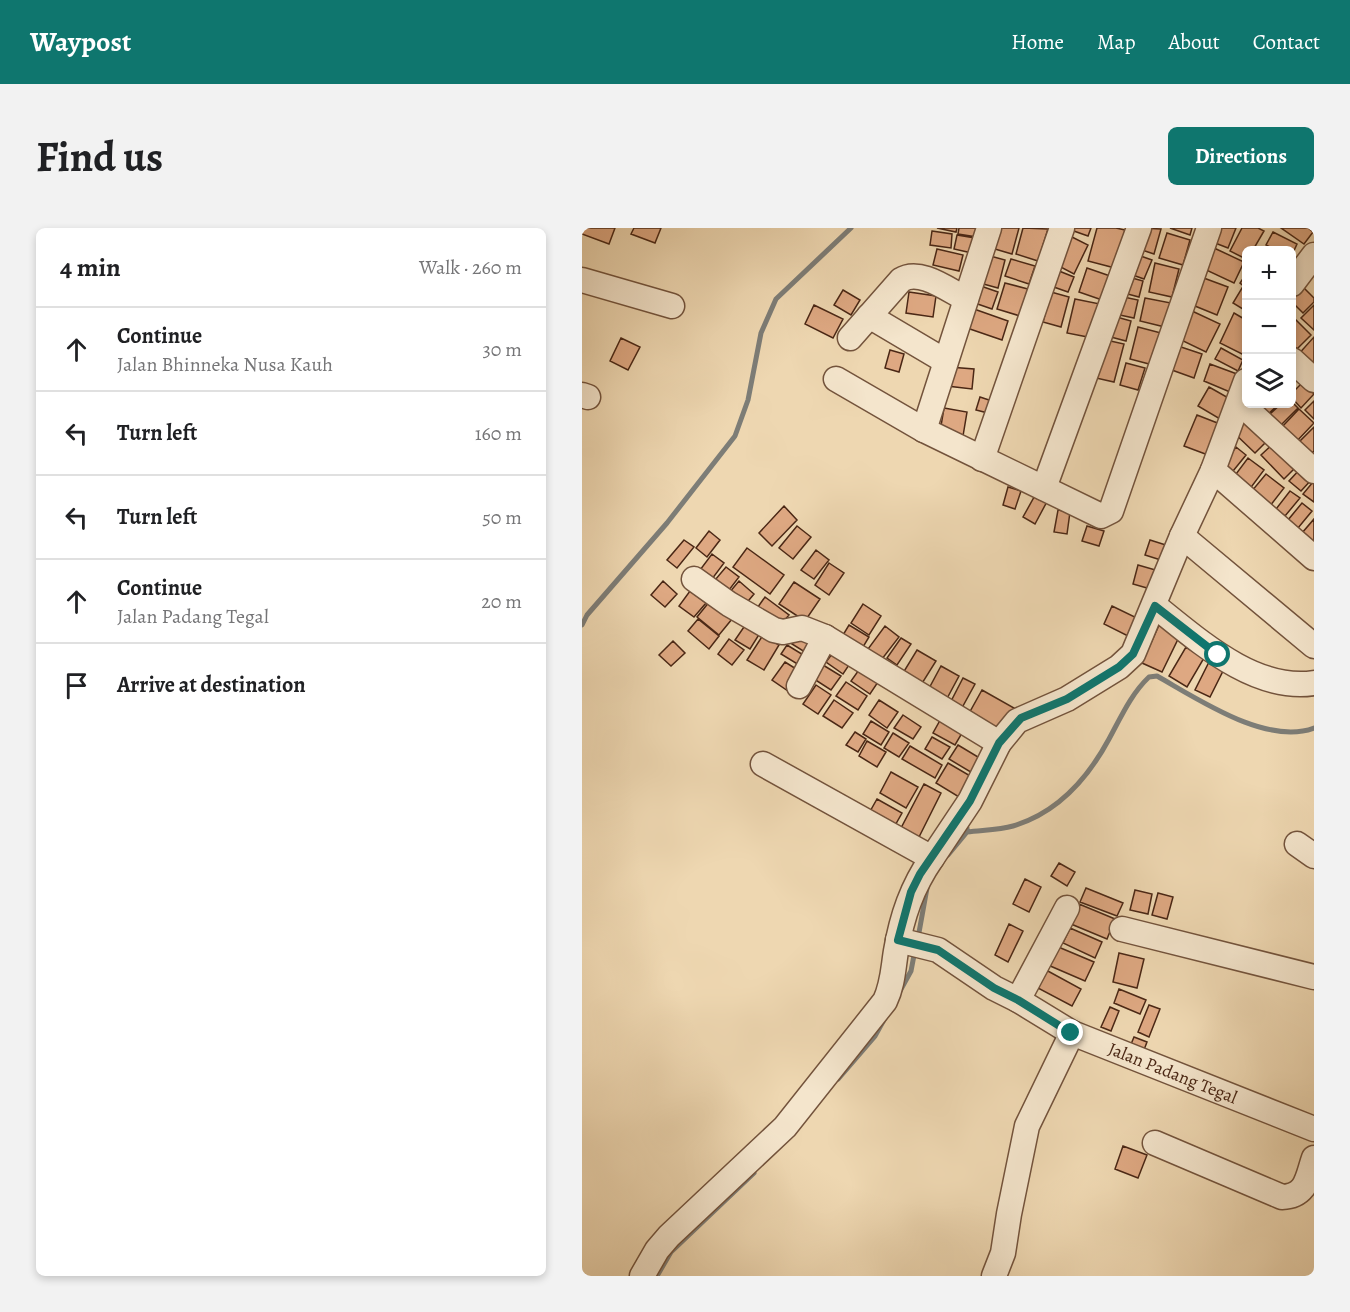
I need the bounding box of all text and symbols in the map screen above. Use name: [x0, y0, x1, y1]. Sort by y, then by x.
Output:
text: Waypost: [30, 23, 131, 61]
text: Home: [1011, 28, 1064, 56]
text: Map: [1097, 28, 1135, 56]
text: About: [1168, 28, 1220, 56]
text: Contact: [1253, 28, 1320, 56]
button: Directions: [1168, 127, 1314, 185]
text: Find us: [36, 128, 163, 185]
map controls: [1242, 246, 1296, 408]
button: +: [1242, 246, 1296, 300]
text: 4 min: [60, 250, 121, 285]
text: Walk · 260 m: [419, 254, 522, 281]
button: −: [1242, 300, 1296, 354]
text: Continue: [117, 321, 202, 351]
icon: ahead: [60, 333, 93, 366]
text: 30 m: [482, 336, 522, 363]
text: Jalan Bhinneka Nusa Kauh: [117, 351, 333, 378]
button: layers: [1242, 354, 1296, 408]
icon: left: [60, 417, 93, 450]
text: Turn left: [117, 418, 197, 448]
text: 160 m: [475, 420, 522, 447]
icon: left: [60, 501, 93, 534]
text: Turn left: [117, 502, 197, 532]
text: 50 m: [482, 504, 522, 531]
text: Continue: [117, 573, 202, 603]
icon: ahead: [60, 585, 93, 618]
text: 20 m: [481, 588, 522, 615]
text: Jalan Padang Tegal: [117, 603, 269, 630]
route start: [1204, 641, 1230, 667]
icon: arrive: [60, 669, 93, 702]
text: Arrive at destination: [117, 670, 306, 700]
route end: [1057, 1019, 1083, 1045]
street label: Jalan Padang Tegal: [1105, 1037, 1241, 1110]

